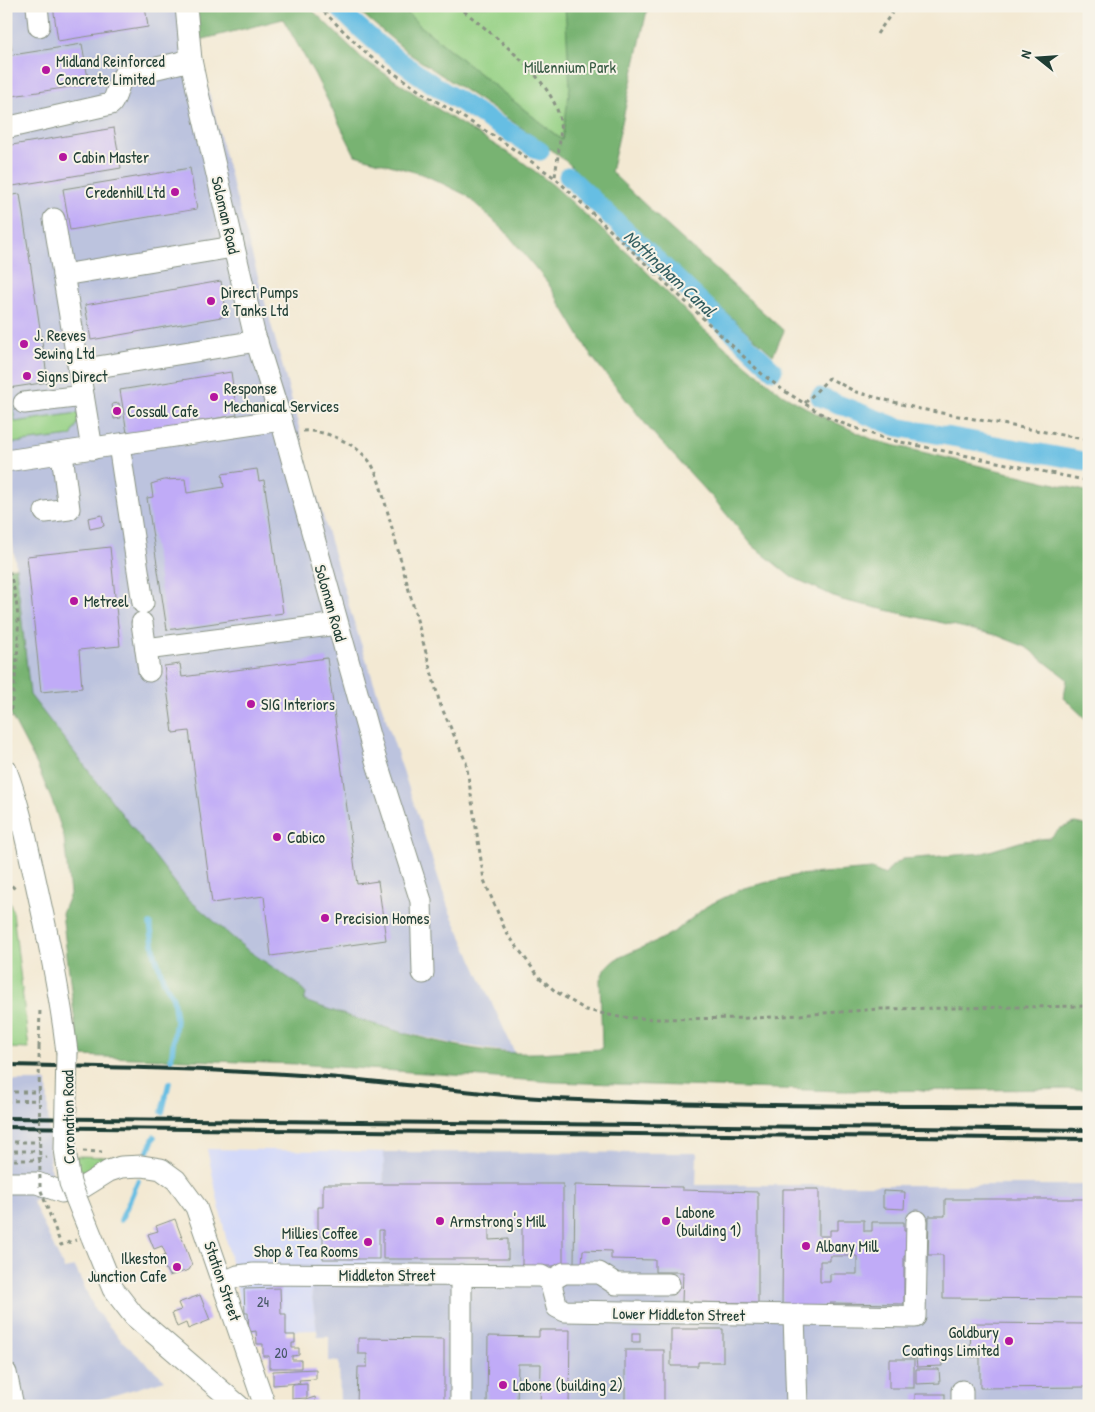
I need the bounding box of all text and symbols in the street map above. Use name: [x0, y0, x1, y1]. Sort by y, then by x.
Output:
north arrow: [1012, 32, 1062, 82]
text: N: [1015, 47, 1035, 60]
place label: Midland Reinforced Concrete Limited: [56, 50, 165, 90]
park label: Millennium Park: [524, 56, 616, 78]
marker: Midland Reinforced Concrete Limited: [40, 64, 52, 76]
place label: Cabin Master: [73, 146, 149, 168]
marker: Cabin Master: [57, 151, 69, 163]
street label: Soloman Road: [206, 174, 246, 256]
place label: Credenhill Ltd: [85, 181, 165, 203]
marker: Credenhill Ltd: [169, 186, 181, 198]
water label: Nottingham Canal: [619, 224, 722, 323]
place label: Direct Pumps & Tanks Ltd: [221, 281, 298, 321]
marker: Direct Pumps & Tanks Ltd: [205, 295, 217, 307]
place label: J. Reeves Sewing Ltd: [34, 324, 94, 364]
marker: J. Reeves Sewing Ltd: [18, 338, 30, 350]
place label: Signs Direct: [37, 365, 108, 387]
marker: Signs Direct: [21, 370, 33, 382]
place label: Response Mechanical Services: [224, 377, 339, 417]
marker: Response Mechanical Services: [208, 391, 220, 403]
place label: Cossall Cafe: [127, 400, 199, 422]
marker: Cossall Cafe: [111, 405, 123, 417]
street label: Soloman Road: [310, 562, 352, 644]
place label: Metreel: [84, 590, 129, 612]
marker: Metreel: [68, 595, 80, 607]
place label: SIG Interiors: [261, 693, 335, 715]
marker: SIG Interiors: [245, 698, 257, 710]
place label: Cabico: [287, 826, 325, 848]
marker: Cabico: [271, 831, 283, 843]
place label: Precision Homes: [335, 907, 429, 929]
marker: Precision Homes: [319, 912, 331, 924]
street label: Coronation Road: [56, 1070, 80, 1164]
place label: Labone (building 1): [676, 1201, 742, 1241]
place label: Armstrong's Mill: [450, 1210, 546, 1232]
marker: Armstrong's Mill: [434, 1215, 446, 1227]
marker: Labone (building 1): [660, 1215, 672, 1227]
place label: Millies Coffee Shop & Tea Rooms: [254, 1222, 359, 1262]
place label: Albany Mill: [816, 1235, 879, 1257]
marker: Millies Coffee Shop & Tea Rooms: [362, 1236, 374, 1248]
street label: Station Street: [199, 1238, 247, 1324]
marker: Albany Mill: [800, 1240, 812, 1252]
place label: Ilkeston Junction Cafe: [88, 1247, 168, 1287]
marker: Ilkeston Junction Cafe: [171, 1261, 183, 1273]
street label: Middleton Street: [339, 1264, 436, 1286]
house number: 24: [257, 1292, 269, 1311]
street label: Lower Middleton Street: [613, 1302, 746, 1326]
place label: Goldbury Coatings Limited: [902, 1321, 999, 1361]
marker: Goldbury Coatings Limited: [1003, 1335, 1015, 1347]
house number: 20: [275, 1343, 287, 1362]
place label: Labone (building 2): [513, 1374, 623, 1396]
marker: Labone (building 2): [497, 1379, 509, 1391]

